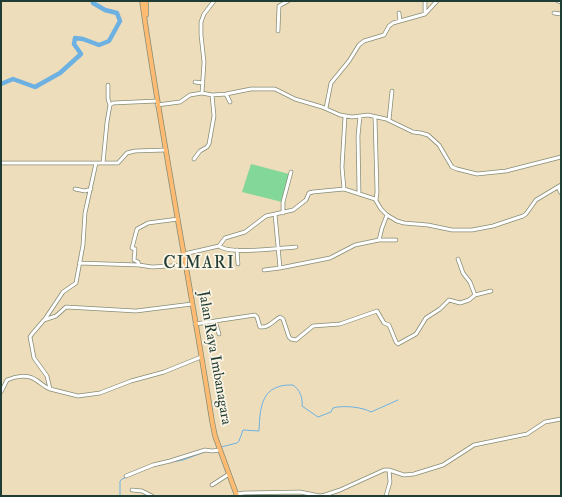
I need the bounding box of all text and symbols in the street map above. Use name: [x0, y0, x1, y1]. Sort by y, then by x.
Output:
district label: CIMARI: [163, 254, 235, 274]
street label: Jalan Raya Imbanagara: [193, 290, 235, 426]

